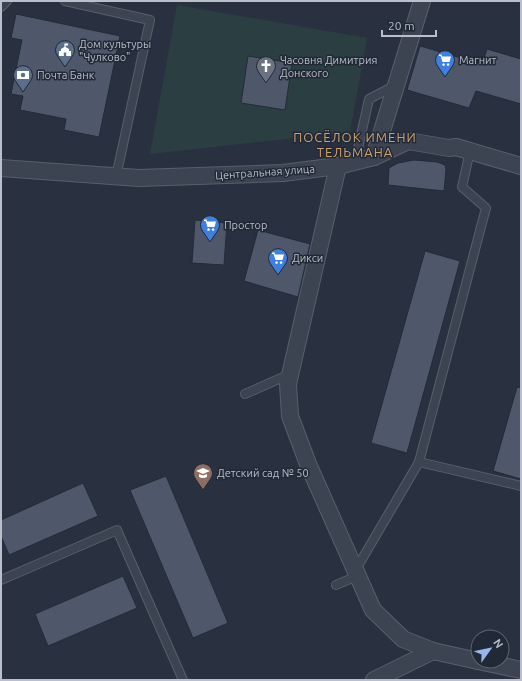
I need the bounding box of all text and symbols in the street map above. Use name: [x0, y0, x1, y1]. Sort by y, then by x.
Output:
scale bar: [382, 12, 436, 38]
text: 20 m: [388, 19, 415, 32]
place label: Дом культуры "Чулково": [79, 38, 151, 63]
public building icon: Дом культуры "Чулково": [54, 39, 76, 67]
supermarket icon: Магнит: [434, 49, 456, 77]
place label: Часовня Димитрия Донского: [280, 54, 377, 79]
place label: Магнит: [459, 54, 497, 66]
church icon: Часовня Димитрия Донского: [255, 55, 277, 83]
bank icon: Почта Банк: [12, 64, 34, 92]
place label: Почта Банк: [37, 69, 95, 81]
district label: ПОСЁЛОК ИМЕНИ ТЕЛЬМАНА: [293, 129, 417, 159]
street label: Центральная улица: [215, 163, 315, 181]
supermarket icon: Простор: [199, 214, 221, 242]
place label: Простор: [224, 219, 267, 231]
supermarket icon: Дикси: [267, 247, 289, 275]
place label: Дикси: [292, 252, 323, 264]
school or university icon: Детский сад № 50: [192, 462, 214, 490]
place label: Детский сад № 50: [217, 467, 309, 479]
north arrow: [470, 629, 510, 669]
text: N: [491, 637, 506, 650]

